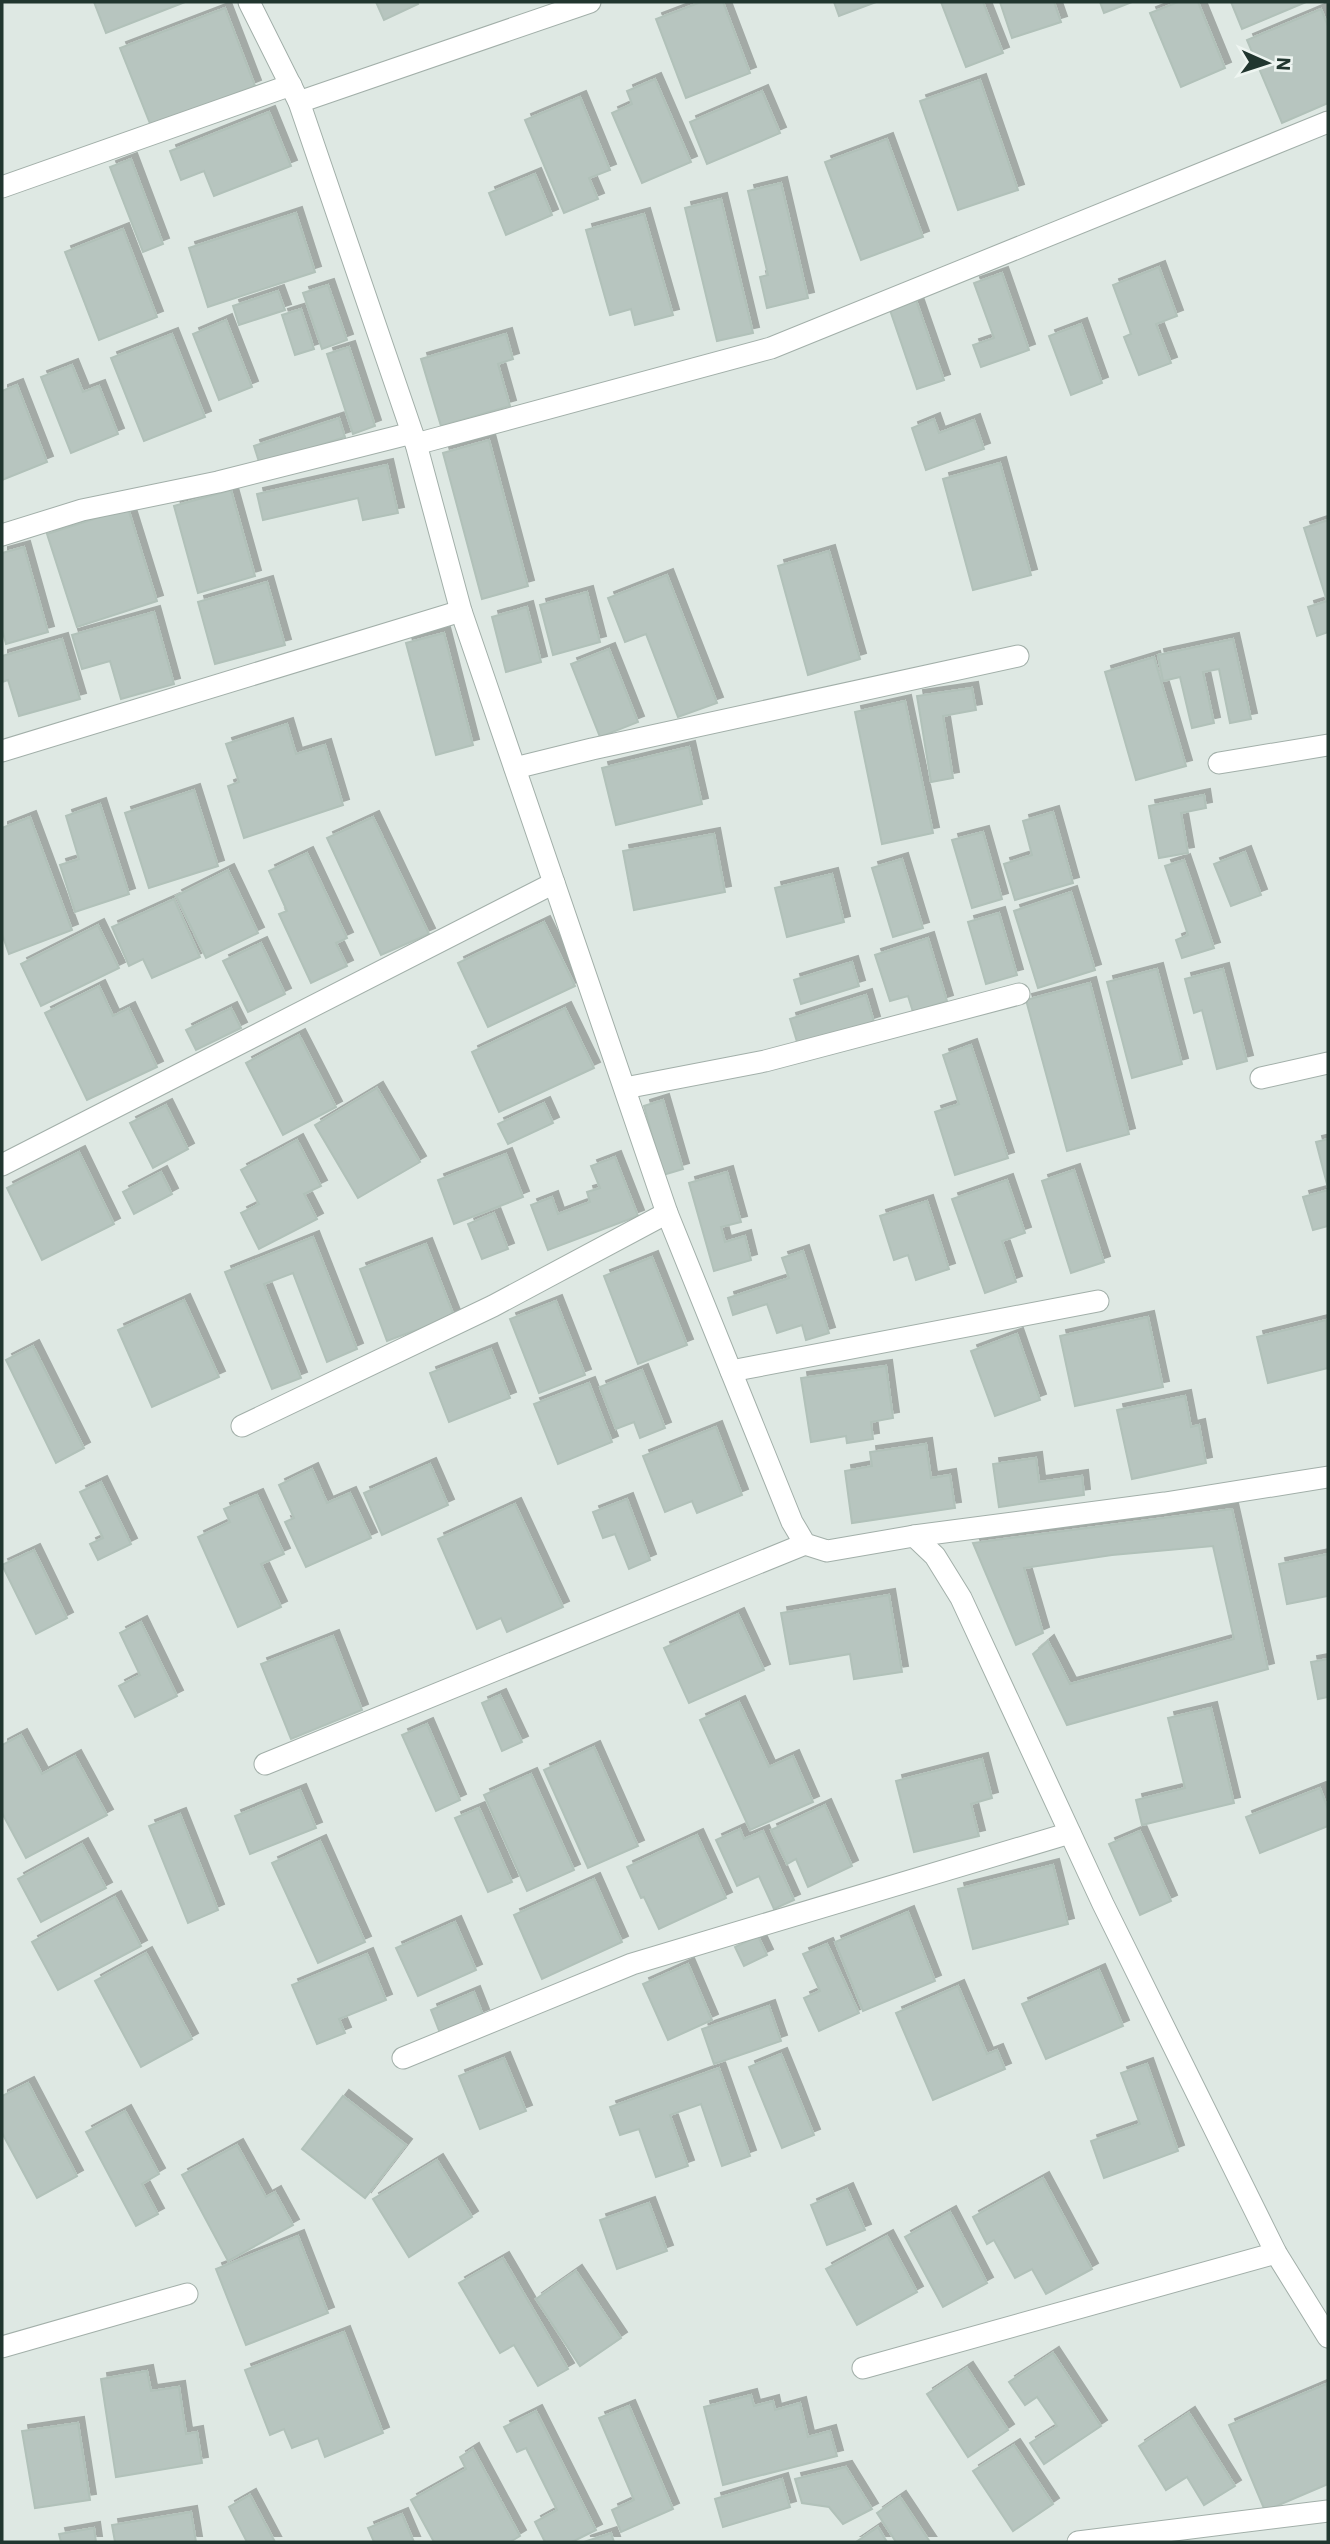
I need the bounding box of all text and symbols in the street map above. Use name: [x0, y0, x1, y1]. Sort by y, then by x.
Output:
north arrow: [1232, 28, 1302, 98]
text: N: [1272, 56, 1296, 71]

